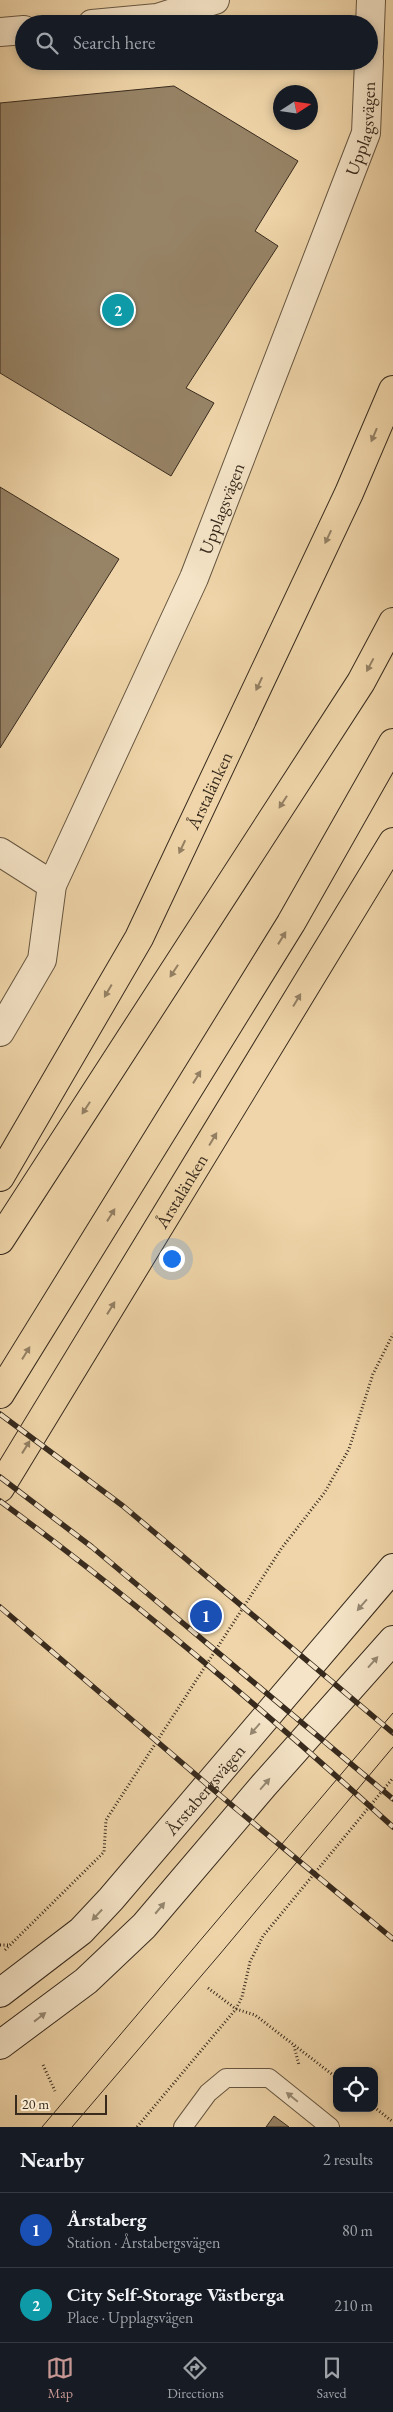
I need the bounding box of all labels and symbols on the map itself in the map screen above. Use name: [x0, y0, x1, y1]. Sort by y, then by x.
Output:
street label: Upplagsvägen: [339, 80, 380, 179]
north arrow: [273, 85, 318, 130]
pin: 2: [102, 291, 134, 329]
one-way arrow: [369, 428, 377, 442]
street label: Upplagsvägen: [193, 459, 249, 557]
one-way arrow: [324, 530, 332, 544]
one-way arrow: [366, 657, 374, 672]
one-way arrow: [255, 677, 263, 691]
street label: Årstalänken: [180, 747, 237, 834]
one-way arrow: [278, 795, 288, 809]
one-way arrow: [178, 840, 186, 854]
one-way arrow: [277, 932, 286, 945]
one-way arrow: [169, 964, 178, 978]
one-way arrow: [104, 985, 113, 998]
one-way arrow: [293, 994, 302, 1007]
one-way arrow: [192, 1070, 201, 1083]
one-way arrow: [81, 1101, 90, 1114]
one-way arrow: [209, 1133, 218, 1146]
street label: Årstalänken: [149, 1149, 213, 1233]
one-way arrow: [107, 1208, 116, 1222]
your location: [159, 1246, 185, 1272]
one-way arrow: [106, 1302, 115, 1315]
one-way arrow: [21, 1347, 31, 1360]
one-way arrow: [21, 1440, 30, 1453]
pin: 1: [190, 1597, 222, 1635]
one-way arrow: [356, 1599, 367, 1612]
one-way arrow: [367, 1657, 379, 1669]
one-way arrow: [250, 1722, 261, 1735]
street label: Årstabergsvägen: [159, 1739, 250, 1840]
one-way arrow: [259, 1778, 271, 1790]
one-way arrow: [154, 1901, 165, 1914]
one-way arrow: [91, 1908, 103, 1920]
one-way arrow: [33, 2012, 47, 2022]
one-way arrow: [286, 2091, 299, 2102]
scale bar: [15, 2092, 108, 2115]

